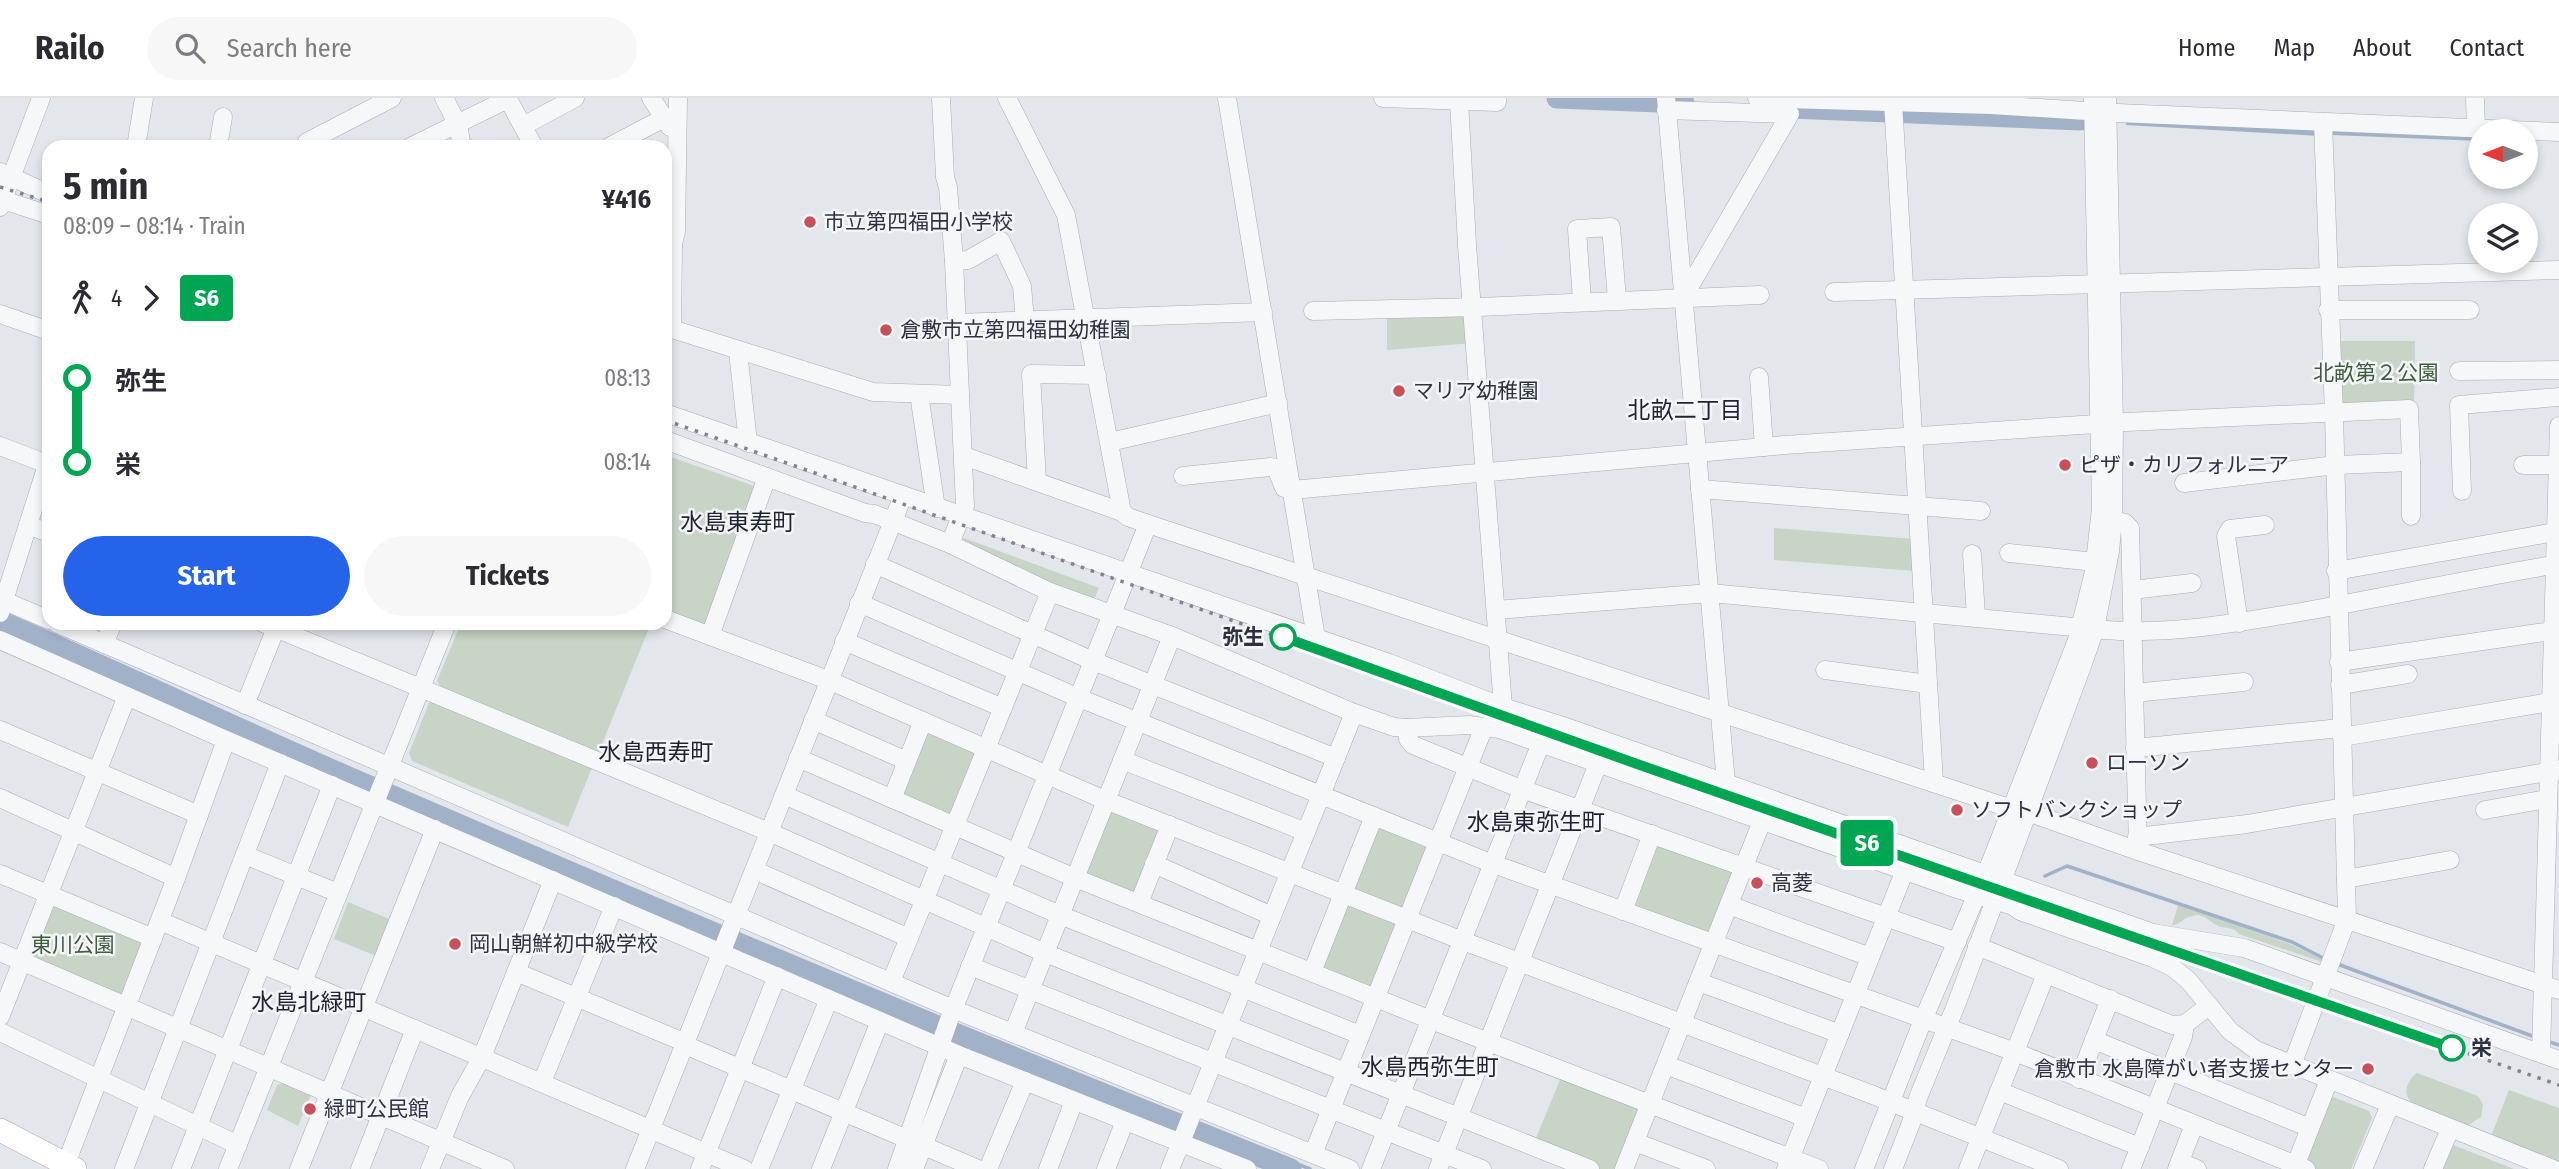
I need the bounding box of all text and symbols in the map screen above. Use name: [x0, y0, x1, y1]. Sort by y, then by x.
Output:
search box: [147, 17, 637, 80]
text: Railo: [35, 28, 105, 68]
icon: search: [171, 29, 209, 67]
text: Search here: [227, 33, 352, 64]
text: Home: [2178, 34, 2235, 62]
text: Map: [2273, 34, 2315, 62]
text: About: [2353, 34, 2411, 62]
text: Contact: [2449, 34, 2524, 62]
north arrow: [2468, 119, 2538, 189]
map controls: [2468, 119, 2538, 273]
text: 5 min: [63, 163, 148, 209]
text: ¥416: [602, 184, 651, 215]
button: layers: [2468, 203, 2538, 273]
place label: 市立第四福田小学校: [824, 209, 1013, 235]
text: 08:09 – 08:14 · Train: [63, 212, 246, 240]
marker: 市立第四福田小学校: [802, 214, 818, 230]
icon: walk: [63, 279, 101, 317]
icon: forward: [132, 279, 170, 317]
text: 4: [111, 284, 122, 312]
text: S6: [194, 284, 219, 312]
place label: 倉敷市立第四福田幼稚園: [900, 317, 1131, 343]
marker: 倉敷市立第四福田幼稚園: [878, 322, 894, 338]
park label: 北畝第２公園: [2313, 360, 2439, 386]
text: 08:13: [604, 364, 651, 392]
text: 弥生: [115, 366, 167, 397]
place label: マリア幼稚園: [1413, 378, 1539, 404]
marker: マリア幼稚園: [1391, 383, 1407, 399]
district label: 北畝二丁目: [1628, 396, 1743, 424]
text: 08:14: [603, 448, 651, 476]
text: 栄: [115, 450, 141, 481]
place label: ピザ・カリフォルニア: [2079, 452, 2289, 478]
marker: ピザ・カリフォルニア: [2057, 457, 2073, 473]
district label: 水島東寿町: [681, 508, 796, 536]
button: Start: [63, 536, 350, 616]
button: Tickets: [364, 536, 651, 616]
place label: 弥生: [1222, 624, 1264, 650]
marker: 弥生: [1270, 624, 1296, 650]
district label: 水島西寿町: [599, 738, 714, 766]
place label: ローソン: [2106, 750, 2190, 776]
marker: ローソン: [2084, 755, 2100, 771]
place label: ソフトバンクショップ: [1971, 797, 2182, 823]
marker: ソフトバンクショップ: [1949, 802, 1965, 818]
district label: 水島東弥生町: [1467, 808, 1605, 836]
line badge: S6: [1836, 820, 1898, 866]
text: S6: [1854, 829, 1880, 857]
place label: 高菱: [1771, 870, 1813, 896]
marker: 高菱: [1749, 875, 1765, 891]
place label: 岡山朝鮮初中級学校: [469, 931, 658, 957]
park label: 東川公園: [31, 932, 115, 958]
marker: 岡山朝鮮初中級学校: [447, 936, 463, 952]
district label: 水島北緑町: [252, 988, 367, 1016]
marker: 栄: [2439, 1035, 2465, 1061]
place label: 栄: [2471, 1035, 2492, 1061]
district label: 水島西弥生町: [1361, 1053, 1499, 1081]
place label: 倉敷市 水島障がい者支援センター: [2034, 1056, 2354, 1082]
marker: 倉敷市 水島障がい者支援センター: [2360, 1061, 2376, 1077]
place label: 緑町公民館: [324, 1096, 429, 1122]
marker: 緑町公民館: [302, 1101, 318, 1117]

